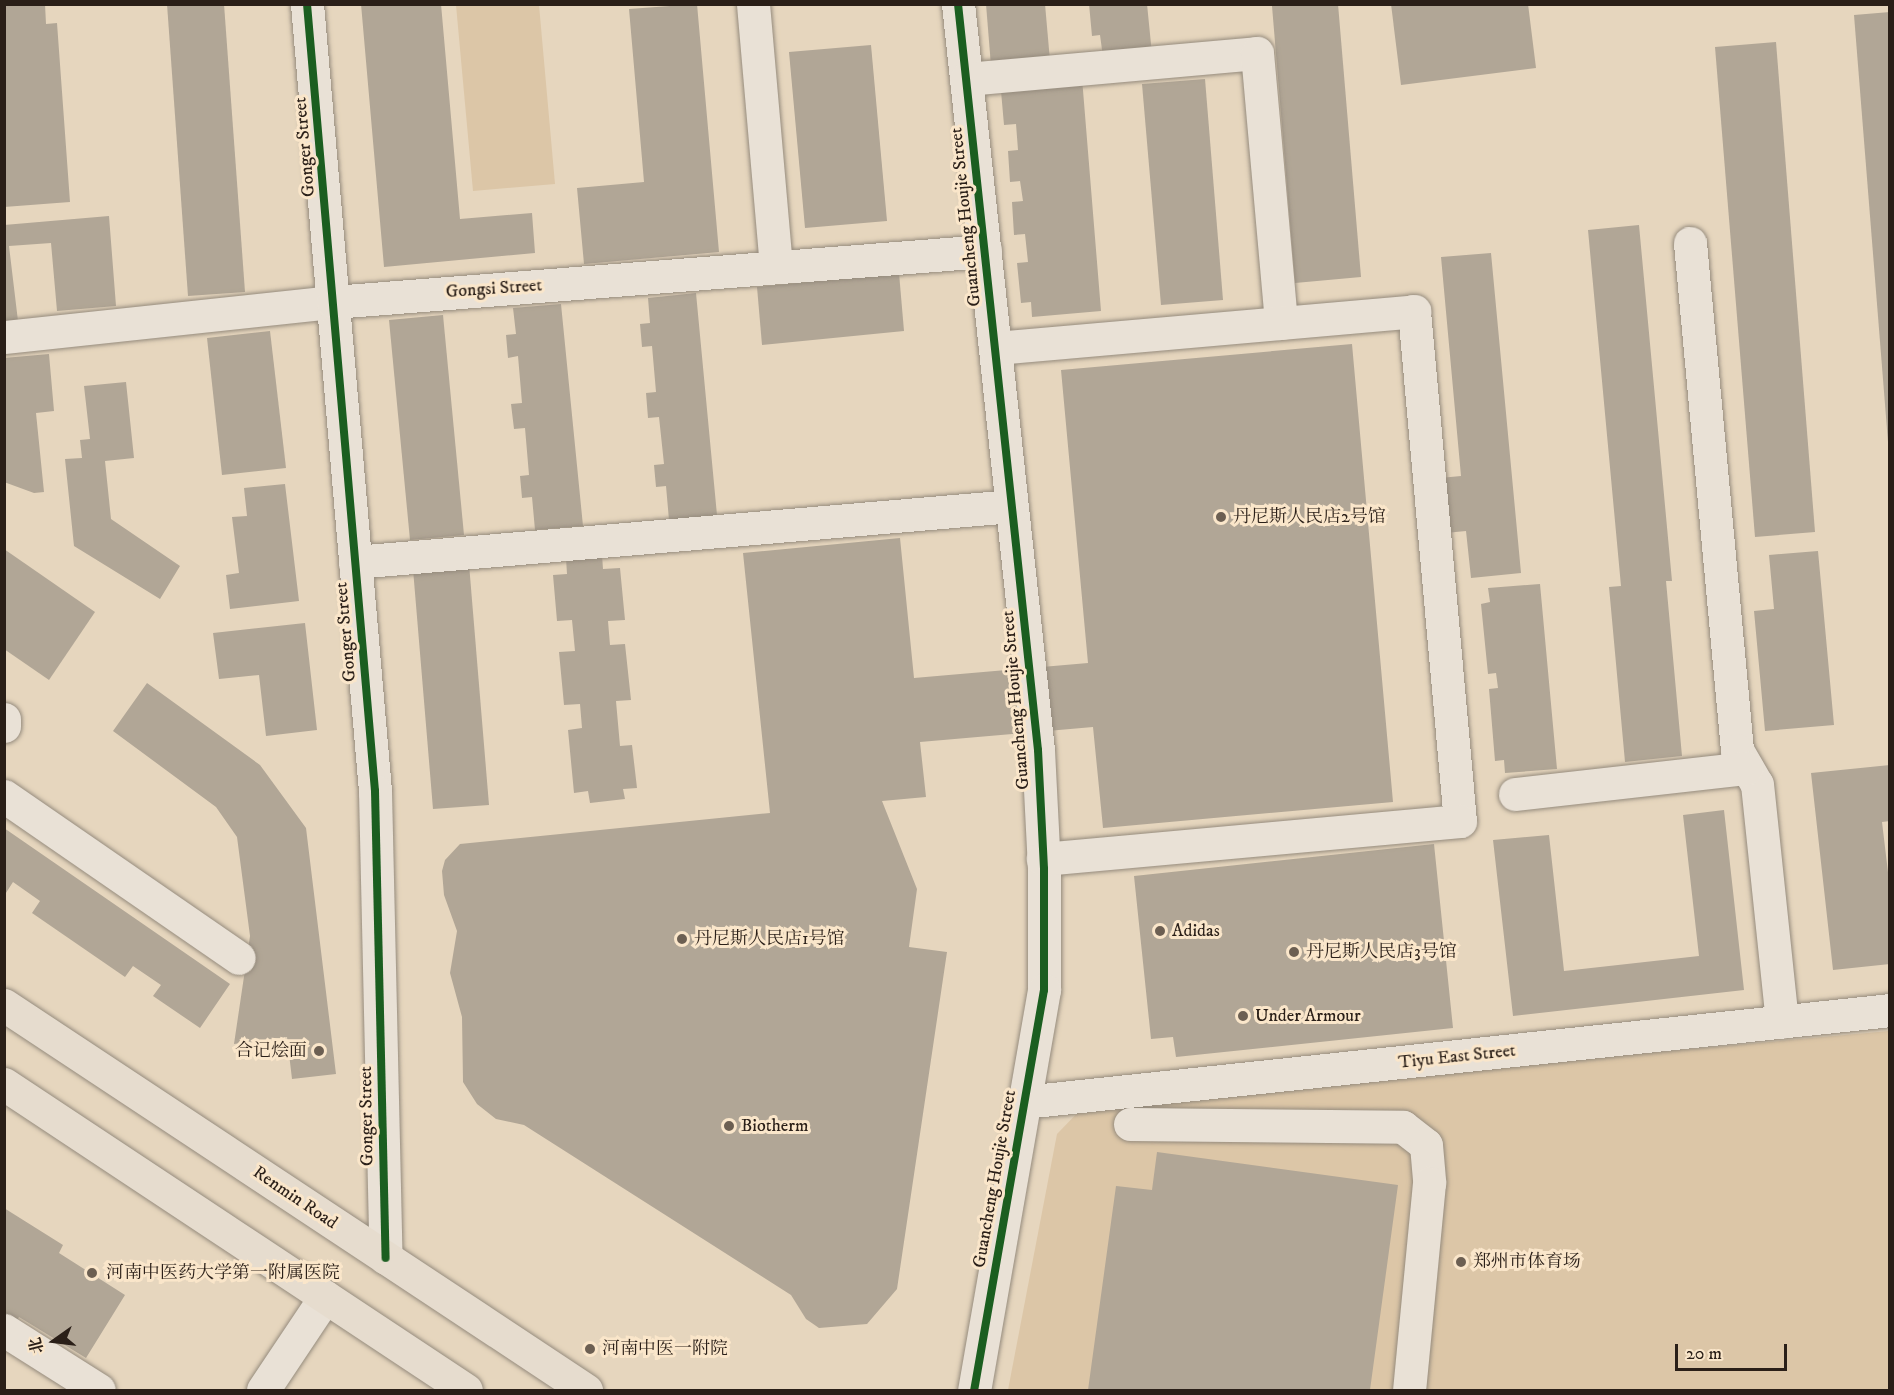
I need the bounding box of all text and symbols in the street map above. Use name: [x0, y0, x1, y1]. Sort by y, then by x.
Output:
street label: Gonger Street: [290, 96, 320, 198]
street label: Guancheng Houjie Street: [946, 126, 986, 308]
street label: Gongsi Street: [445, 275, 543, 303]
place label: 丹尼斯人民店2号馆: [1233, 506, 1386, 528]
marker: 丹尼斯人民店2号馆: [1214, 510, 1228, 524]
street label: Gonger Street: [331, 581, 361, 683]
street label: Guancheng Houjie Street: [997, 609, 1035, 791]
place label: Adidas: [1172, 920, 1220, 942]
marker: Adidas: [1153, 924, 1167, 938]
place label: 丹尼斯人民店1号馆: [694, 928, 845, 950]
marker: 丹尼斯人民店1号馆: [675, 932, 689, 946]
place label: 丹尼斯人民店3号馆: [1306, 941, 1457, 963]
marker: 丹尼斯人民店3号馆: [1287, 945, 1301, 959]
place label: Under Armour: [1255, 1005, 1361, 1027]
marker: Under Armour: [1236, 1009, 1250, 1023]
place label: 合记烩面: [235, 1040, 307, 1062]
street label: Tiyu East Street: [1397, 1040, 1517, 1074]
marker: 合记烩面: [312, 1044, 326, 1058]
street label: Gonger Street: [355, 1066, 379, 1166]
street label: Guancheng Houjie Street: [969, 1089, 1021, 1269]
place label: Biotherm: [741, 1115, 809, 1137]
marker: Biotherm: [722, 1119, 736, 1133]
street label: Renmin Road: [249, 1162, 341, 1234]
place label: 郑州市体育场: [1473, 1251, 1581, 1273]
marker: 郑州市体育场: [1454, 1255, 1468, 1269]
place label: 河南中医药大学第一附属医院: [106, 1262, 340, 1284]
marker: 河南中医药大学第一附属医院: [83, 1264, 101, 1282]
north arrow: [24, 1311, 84, 1371]
scale bar: [1678, 1332, 1790, 1370]
text: 北: [25, 1335, 48, 1356]
place label: 河南中医一附院: [602, 1338, 728, 1360]
marker: 河南中医一附院: [583, 1342, 597, 1356]
text: 20 m: [1686, 1343, 1722, 1365]

